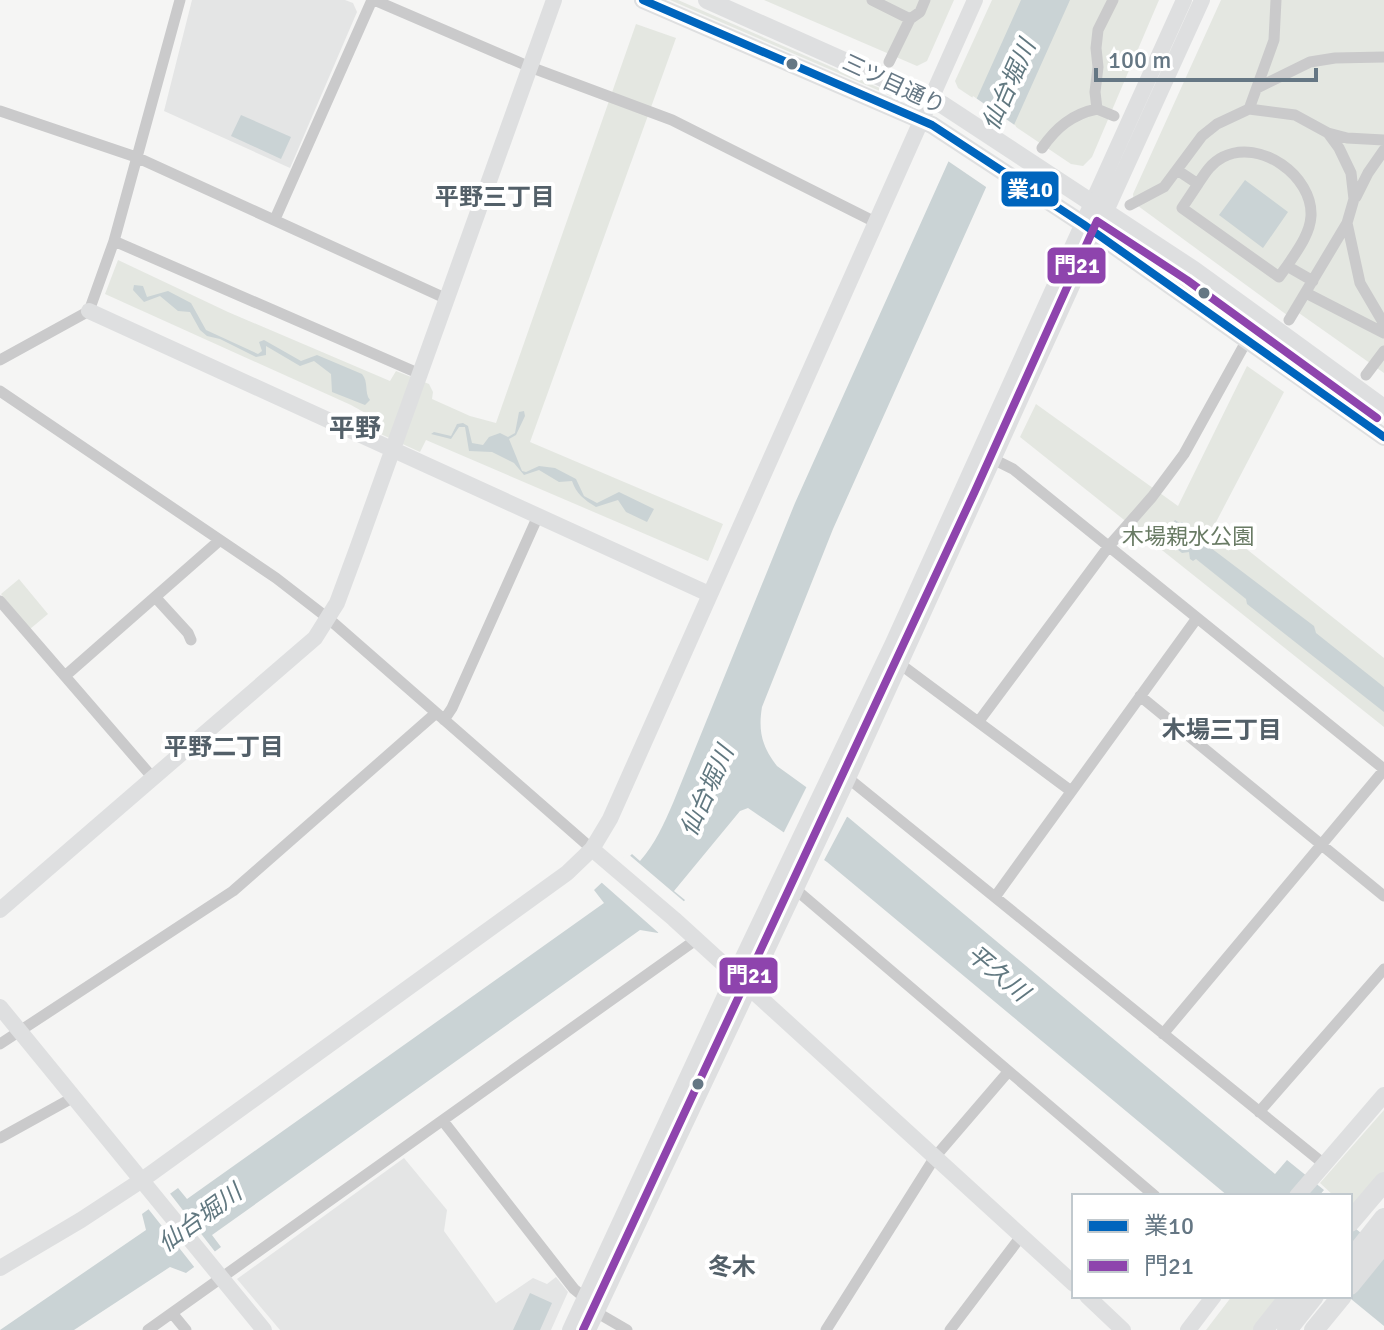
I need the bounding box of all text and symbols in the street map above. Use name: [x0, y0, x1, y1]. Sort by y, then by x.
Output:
water label: 仙台堀川: [976, 32, 1043, 135]
scale bar: [1096, 32, 1316, 82]
text: 100 m: [1108, 45, 1171, 75]
street label: 三ツ目通り: [838, 49, 950, 119]
unlabelled marker: [784, 56, 800, 72]
line badge: 業10: [1000, 170, 1060, 208]
text: 業10: [1007, 176, 1053, 203]
district label: 平野三丁目: [435, 182, 555, 212]
line badge: 門21: [1046, 246, 1107, 285]
text: 門21: [1054, 252, 1100, 279]
unlabelled marker: [1196, 285, 1212, 301]
district label: 平野: [329, 413, 381, 445]
park label: 木場親水公園: [1122, 523, 1254, 550]
district label: 木場三丁目: [1162, 715, 1282, 745]
district label: 平野二丁目: [164, 732, 284, 762]
water label: 仙台堀川: [674, 738, 741, 841]
water label: 平久川: [961, 938, 1038, 1010]
line badge: 門21: [718, 956, 779, 995]
text: 門21: [726, 962, 772, 989]
unlabelled marker: [690, 1076, 706, 1092]
water label: 仙台堀川: [152, 1176, 250, 1258]
legend: [1072, 1194, 1352, 1298]
text: 業10: [1144, 1211, 1194, 1241]
text: 門21: [1144, 1251, 1194, 1281]
district label: 冬木: [708, 1252, 756, 1282]

